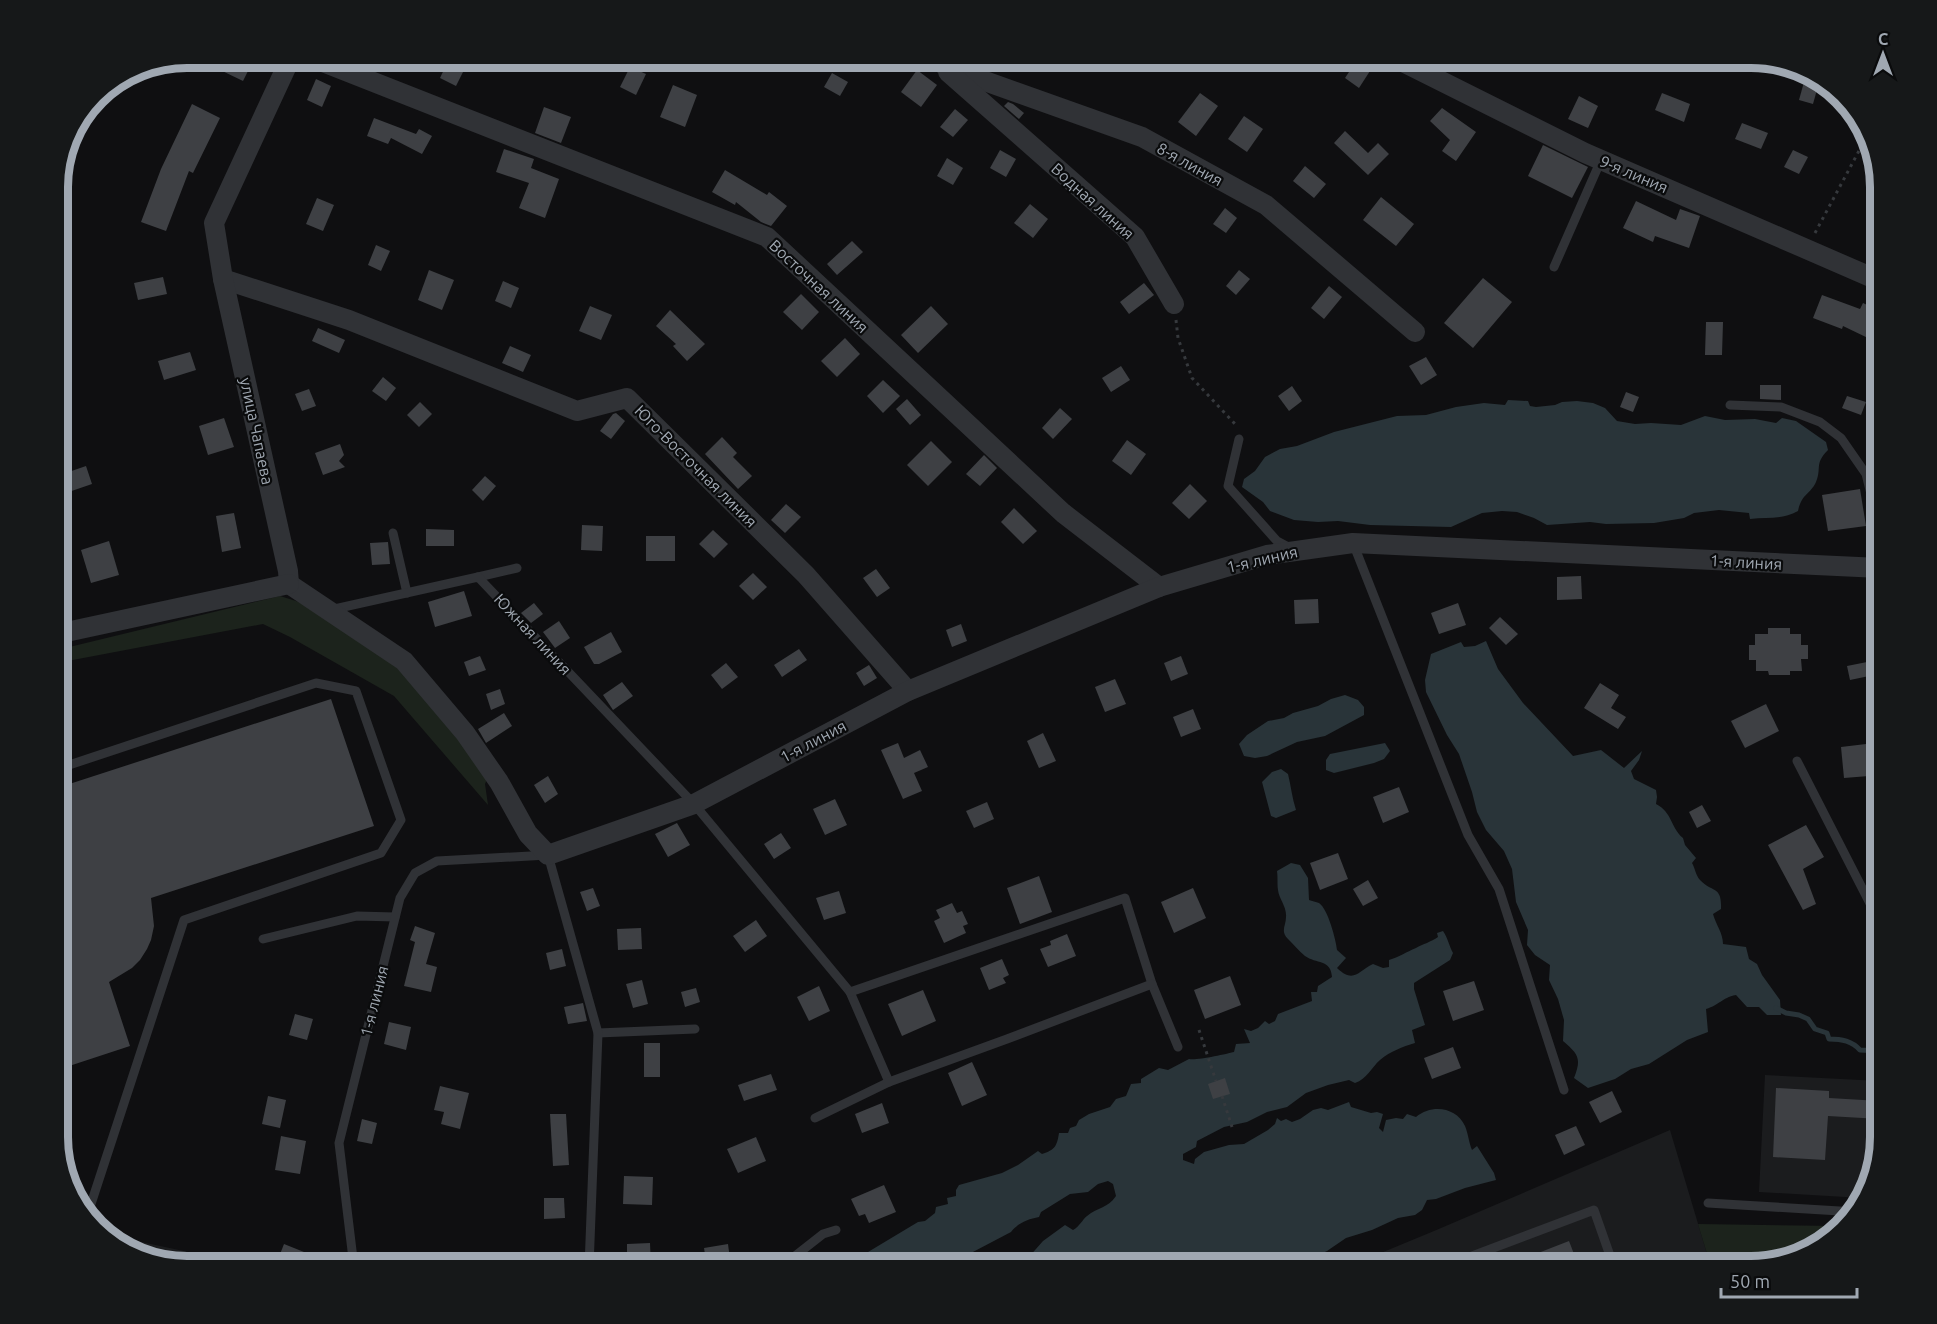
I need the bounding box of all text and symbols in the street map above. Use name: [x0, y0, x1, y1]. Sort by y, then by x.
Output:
north arrow: [1853, 24, 1913, 84]
text: С: [1878, 30, 1888, 48]
street label: 8-я линия: [1154, 139, 1226, 189]
street label: 9-я линия: [1597, 152, 1671, 196]
street label: Водная линия: [1048, 159, 1138, 243]
street label: Восточная линия: [766, 236, 872, 336]
street label: улица Чапаева: [237, 376, 277, 486]
street label: Юго-Восточная линия: [631, 401, 761, 531]
street label: 1-я линия: [1225, 542, 1299, 576]
street label: 1-я линия: [1709, 551, 1783, 573]
street label: Южная линия: [491, 590, 575, 678]
street label: 1-я линия: [777, 716, 849, 766]
street label: 1-я линия: [357, 964, 391, 1038]
scale bar: [1721, 1261, 1858, 1299]
text: 50 m: [1730, 1271, 1770, 1291]

